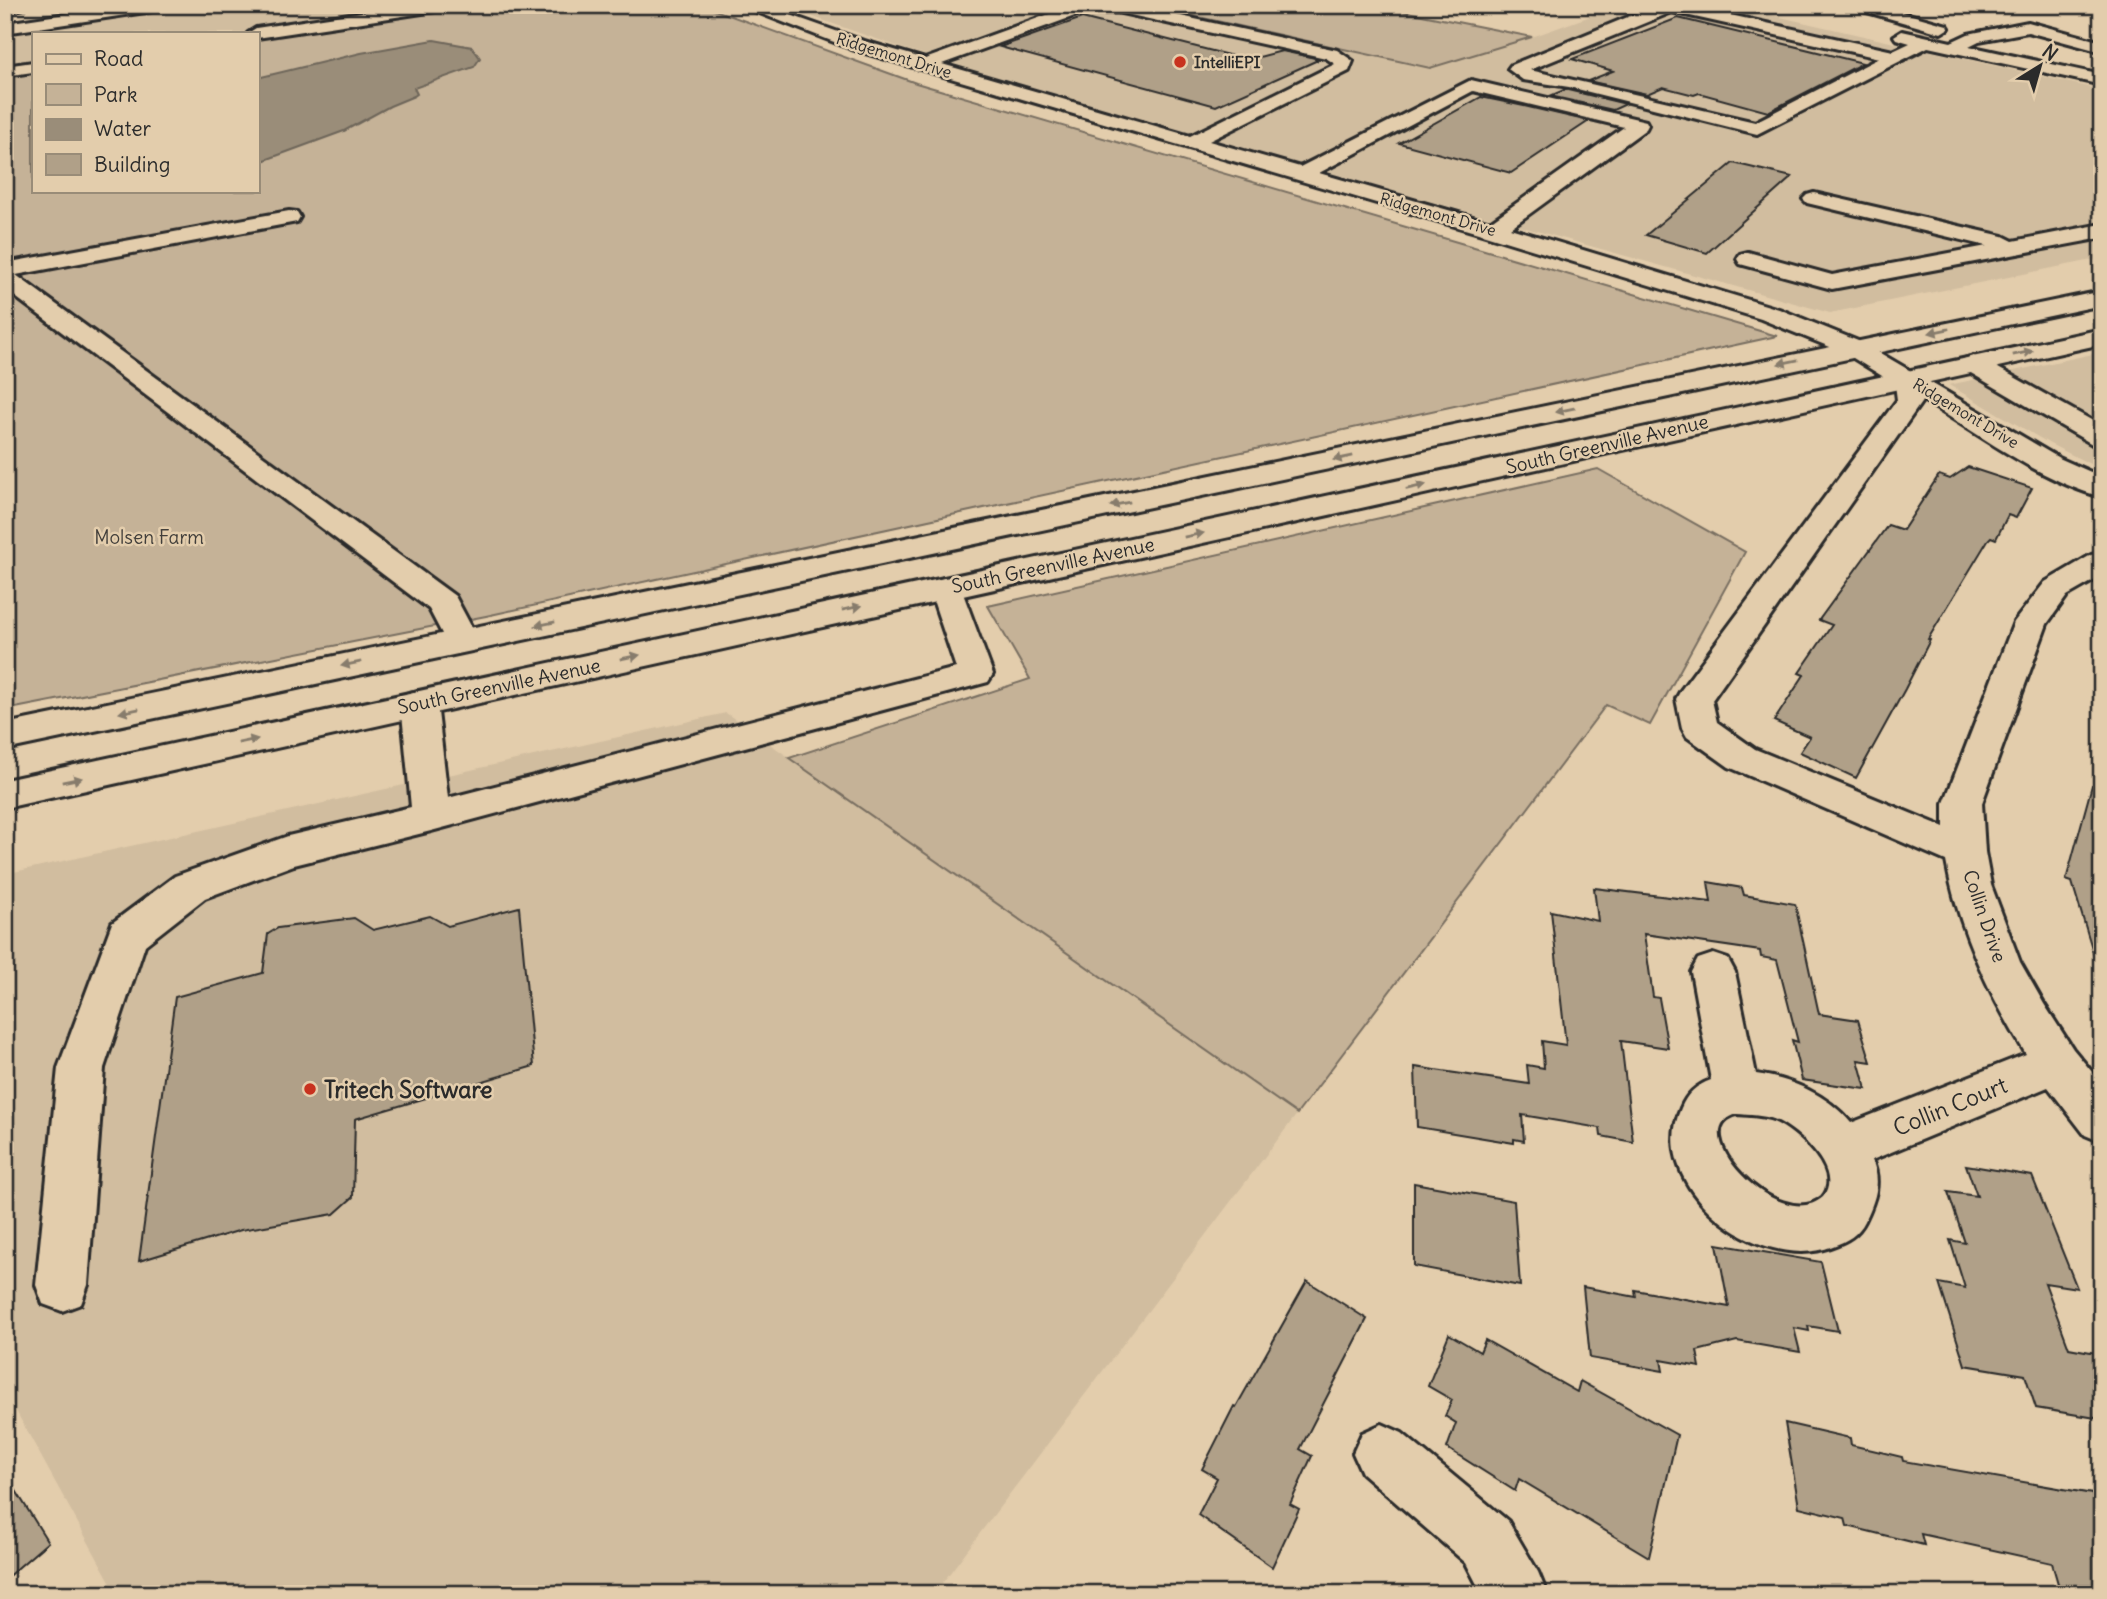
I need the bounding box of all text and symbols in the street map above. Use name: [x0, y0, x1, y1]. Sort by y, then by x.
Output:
street label: Ridgemont Drive: [834, 28, 954, 82]
legend: [32, 32, 259, 192]
north arrow: [2006, 32, 2076, 102]
text: N: [2038, 39, 2063, 66]
text: Road: [94, 45, 143, 72]
place label: IntelliEPI: [1194, 52, 1261, 72]
marker: IntelliEPI: [1172, 54, 1188, 70]
text: Park: [94, 81, 137, 108]
text: Water: [94, 115, 152, 142]
text: Building: [94, 151, 170, 178]
street label: Ridgemont Drive: [1378, 188, 1498, 240]
one-way arrow: [1928, 325, 1950, 336]
one-way arrow: [2012, 348, 2034, 359]
one-way arrow: [1777, 357, 1799, 368]
street label: Ridgemont Drive: [1909, 374, 2023, 452]
one-way arrow: [1554, 405, 1576, 416]
street label: South Greenville Avenue: [1503, 409, 1711, 479]
one-way arrow: [1332, 453, 1354, 464]
one-way arrow: [1405, 481, 1427, 492]
one-way arrow: [1109, 499, 1131, 510]
park label: Molsen Farm: [94, 525, 204, 549]
one-way arrow: [1183, 529, 1205, 540]
street label: South Greenville Avenue: [949, 532, 1157, 598]
one-way arrow: [841, 603, 863, 614]
one-way arrow: [534, 618, 556, 629]
one-way arrow: [619, 652, 641, 663]
street label: South Greenville Avenue: [395, 653, 603, 719]
one-way arrow: [340, 658, 362, 669]
one-way arrow: [118, 706, 140, 717]
one-way arrow: [238, 735, 260, 746]
one-way arrow: [61, 774, 83, 785]
street label: Collin Drive: [1958, 867, 2012, 965]
street label: Collin Court: [1889, 1070, 2012, 1142]
place label: Tritech Software: [324, 1075, 493, 1104]
marker: Tritech Software: [302, 1081, 318, 1097]

